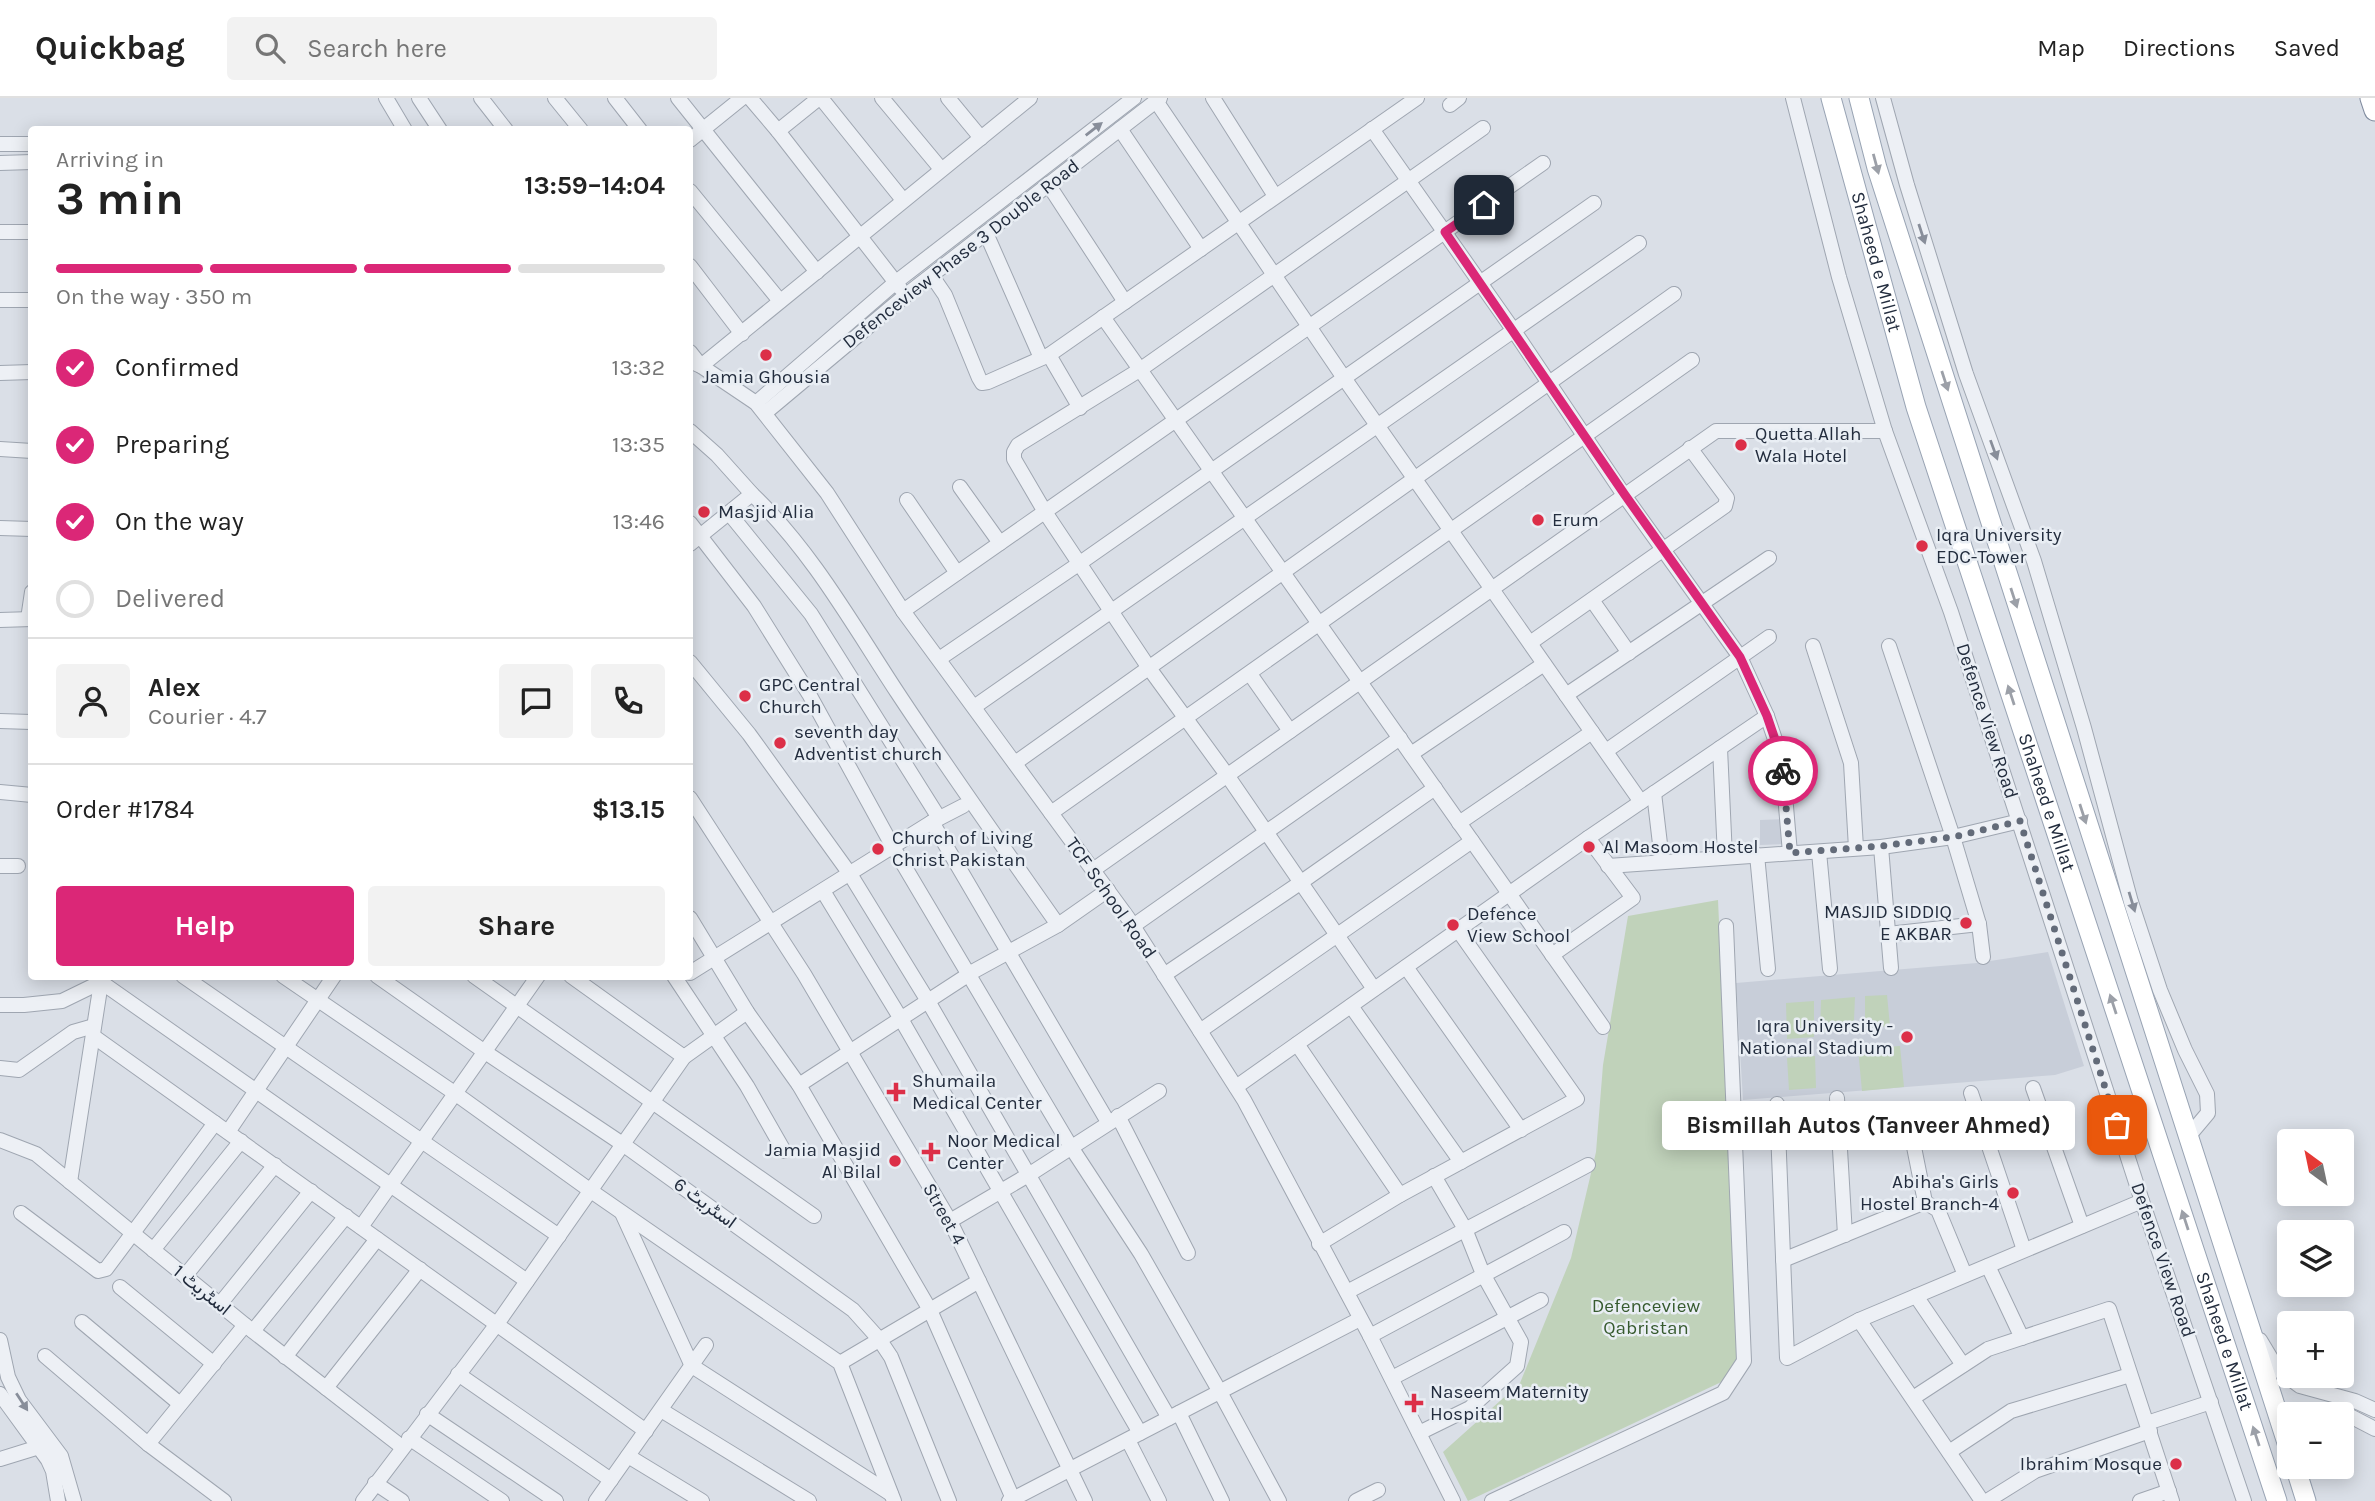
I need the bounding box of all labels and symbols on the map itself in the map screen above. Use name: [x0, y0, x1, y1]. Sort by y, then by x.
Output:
one-way arrow: [1085, 122, 1103, 136]
one-way arrow: [1871, 153, 1882, 175]
street label: Defenceview Phase 3 Double Road: [838, 155, 1084, 353]
pin: [1454, 175, 1514, 235]
street label: Shaheed e Millat: [1846, 189, 1906, 335]
one-way arrow: [1918, 224, 1928, 245]
marker: Jamia Ghousia: [758, 347, 774, 363]
place label: Jamia Ghousia: [702, 366, 830, 388]
one-way arrow: [1940, 371, 1950, 392]
place label: Quetta Allah Wala Hotel: [1755, 423, 1861, 467]
marker: Quetta Allah Wala Hotel: [1733, 437, 1749, 453]
one-way arrow: [1989, 440, 2000, 461]
place label: Masjid Alia: [718, 501, 814, 523]
marker: Masjid Alia: [696, 504, 712, 520]
place label: Erum: [1552, 509, 1599, 531]
marker: Erum: [1530, 512, 1546, 528]
place label: Iqra University EDC-Tower: [1936, 524, 2062, 568]
marker: Iqra University EDC-Tower: [1914, 538, 1930, 554]
one-way arrow: [2009, 587, 2020, 608]
street label: Defence View Road: [1951, 640, 2023, 802]
place label: GPC Central Church: [759, 674, 861, 718]
one-way arrow: [2006, 684, 2016, 705]
marker: GPC Central Church: [737, 688, 753, 704]
place label: seventh day Adventist church: [794, 721, 942, 765]
street label: Shaheed e Millat: [2013, 730, 2080, 875]
marker: seventh day Adventist church: [772, 735, 788, 751]
courier: [1748, 736, 1818, 806]
one-way arrow: [2079, 804, 2089, 825]
place label: Church of Living Christ Pakistan: [892, 827, 1033, 871]
street label: TCF School Road: [1061, 833, 1161, 963]
place label: Al Masoom Hostel: [1603, 836, 1759, 858]
marker: Al Masoom Hostel: [1581, 839, 1597, 855]
marker: Church of Living Christ Pakistan: [870, 841, 886, 857]
one-way arrow: [2127, 892, 2137, 913]
place label: MASJID SIDDIQ E AKBAR: [1824, 901, 1952, 945]
place label: Defence View School: [1467, 903, 1570, 947]
marker: MASJID SIDDIQ E AKBAR: [1958, 915, 1974, 931]
marker: Defence View School: [1445, 917, 1461, 933]
one-way arrow: [2108, 993, 2118, 1014]
place label: Iqra University - National Stadium: [1739, 1015, 1893, 1059]
marker: Iqra University - National Stadium: [1899, 1029, 1915, 1045]
place label: Shumaila Medical Center: [912, 1070, 1042, 1114]
marker: Shumaila Medical Center: [886, 1082, 906, 1102]
pin: [2087, 1095, 2147, 1155]
callout: Bismillah Autos (Tanveer Ahmed): [1662, 1100, 2075, 1150]
north arrow: [2277, 1129, 2354, 1206]
place label: Noor Medical Center: [947, 1130, 1061, 1174]
place label: Jamia Masjid Al Bilal: [765, 1139, 881, 1183]
marker: Noor Medical Center: [921, 1142, 941, 1162]
marker: Jamia Masjid Al Bilal: [887, 1153, 903, 1169]
place label: Abiha's Girls Hostel Branch-4: [1860, 1171, 1999, 1215]
street label: اسٹریٹ 6: [669, 1173, 741, 1233]
street label: Street 4: [918, 1179, 970, 1249]
street label: Defence View Road: [2126, 1180, 2200, 1340]
marker: Abiha's Girls Hostel Branch-4: [2005, 1185, 2021, 1201]
one-way arrow: [2179, 1210, 2189, 1231]
street label: اسٹریٹ 1: [169, 1260, 235, 1320]
street label: Shaheed e Millat: [2191, 1269, 2257, 1413]
park label: Defenceview Qabristan: [1592, 1295, 1700, 1339]
place label: Naseem Maternity Hospital: [1430, 1381, 1589, 1425]
one-way arrow: [15, 1393, 28, 1412]
marker: Naseem Maternity Hospital: [1404, 1393, 1424, 1413]
one-way arrow: [2250, 1426, 2261, 1447]
place label: Ibrahim Mosque: [2020, 1453, 2162, 1475]
marker: Ibrahim Mosque: [2168, 1456, 2184, 1472]

